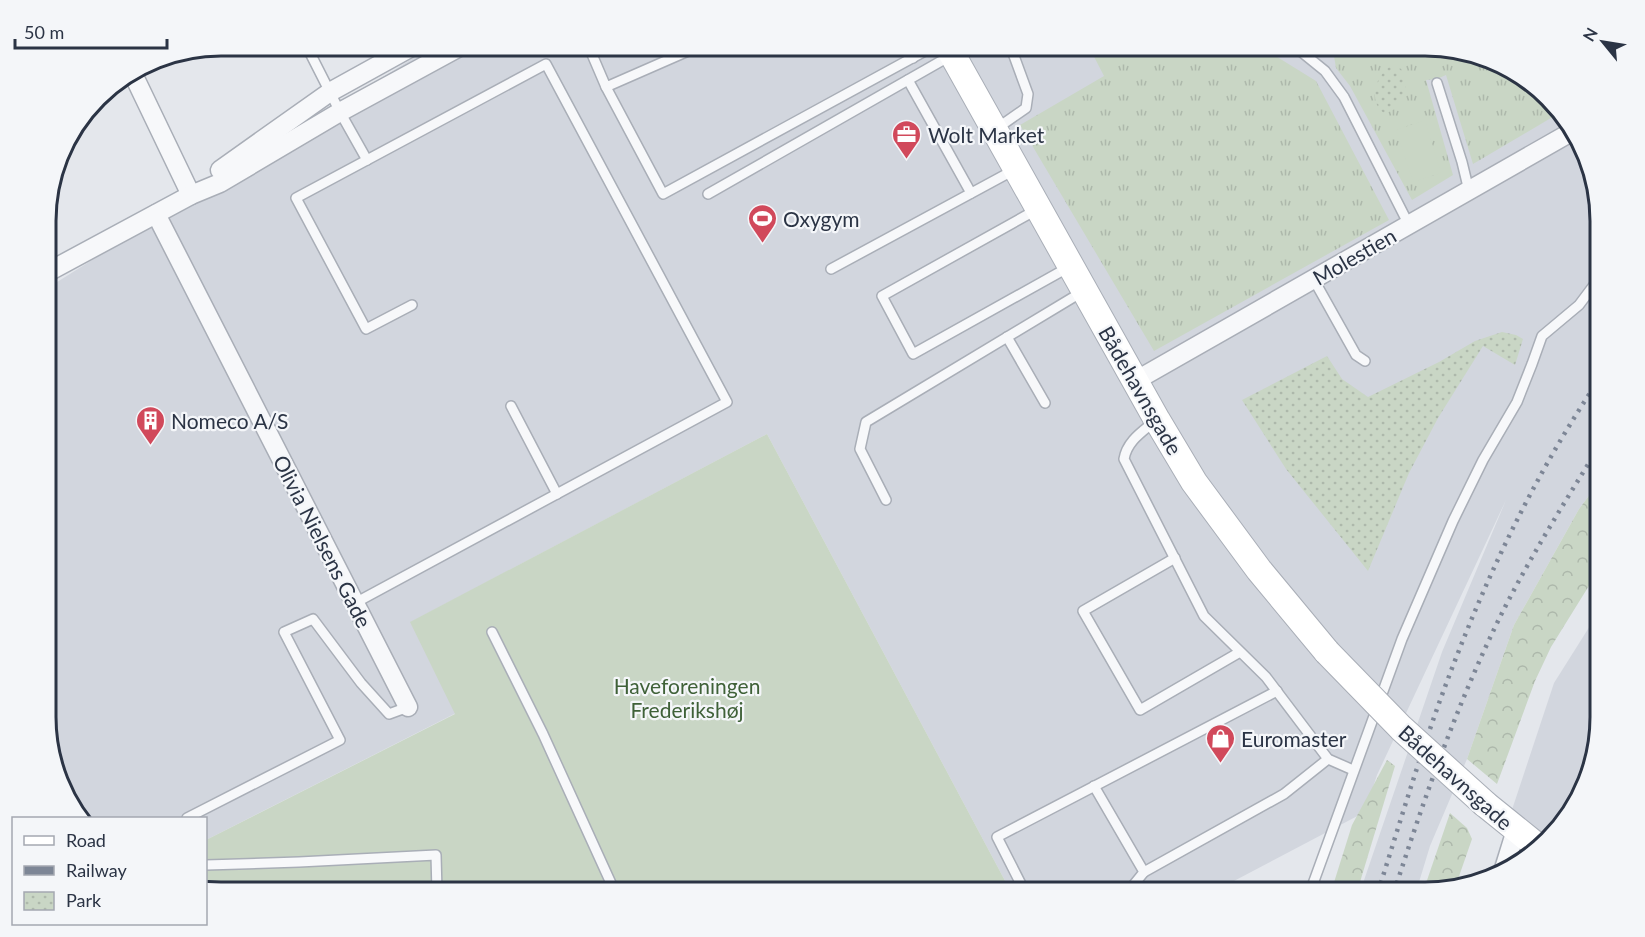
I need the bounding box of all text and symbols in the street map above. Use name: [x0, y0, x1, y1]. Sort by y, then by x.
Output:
scale bar: [15, 12, 166, 50]
north arrow: [1573, 12, 1633, 72]
text: 50 m: [24, 21, 64, 43]
text: N: [1578, 24, 1601, 44]
office icon: Wolt Market: [891, 118, 923, 160]
place label: Wolt Market: [928, 122, 1045, 147]
sports icon: Oxygym: [746, 202, 778, 244]
place label: Oxygym: [783, 206, 860, 231]
street label: Molestien: [1308, 222, 1400, 290]
street label: Bådehavnsgade: [1094, 321, 1188, 459]
building icon: Nomeco A/S: [134, 404, 166, 446]
place label: Nomeco A/S: [171, 408, 289, 433]
street label: Olivia Nielsens Gade: [269, 451, 377, 631]
park label: Haveforeningen Frederikshøj: [614, 673, 760, 722]
street label: Bådehavnsgade: [1394, 719, 1518, 835]
shop icon: Euromaster: [1204, 722, 1236, 764]
place label: Euromaster: [1241, 726, 1347, 751]
legend: [12, 817, 207, 925]
text: Road: [66, 829, 106, 851]
text: Railway: [66, 859, 127, 881]
text: Park: [66, 889, 102, 911]

